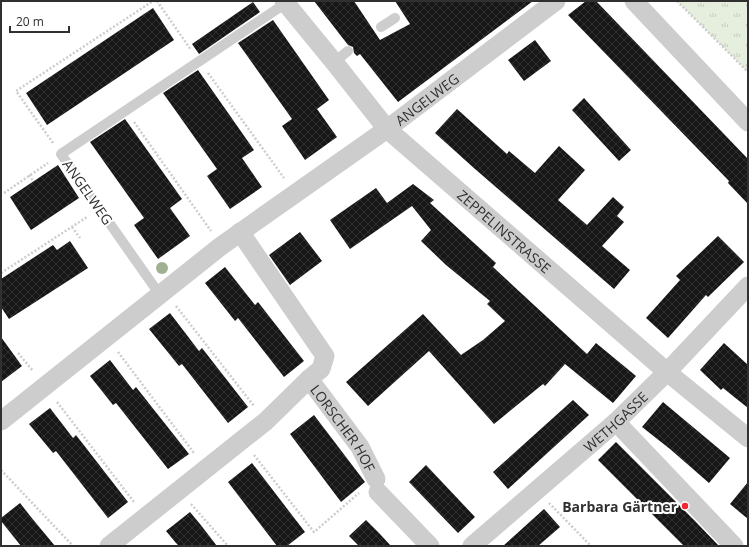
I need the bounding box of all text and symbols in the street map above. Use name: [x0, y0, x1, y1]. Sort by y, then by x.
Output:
scale bar: [10, 8, 69, 34]
text: 20 m: [16, 13, 44, 30]
street label: ANGELWEG: [391, 69, 463, 129]
street label: ANGELWEG: [59, 156, 117, 228]
street label: ZEPPELINSTRASSE: [454, 185, 555, 277]
street label: LORSCHER HOF: [307, 380, 380, 475]
street label: WETHGASSE: [579, 387, 652, 456]
place label: Barbara Gärtner: [562, 497, 678, 516]
marker: Barbara Gärtner: [680, 501, 690, 511]

